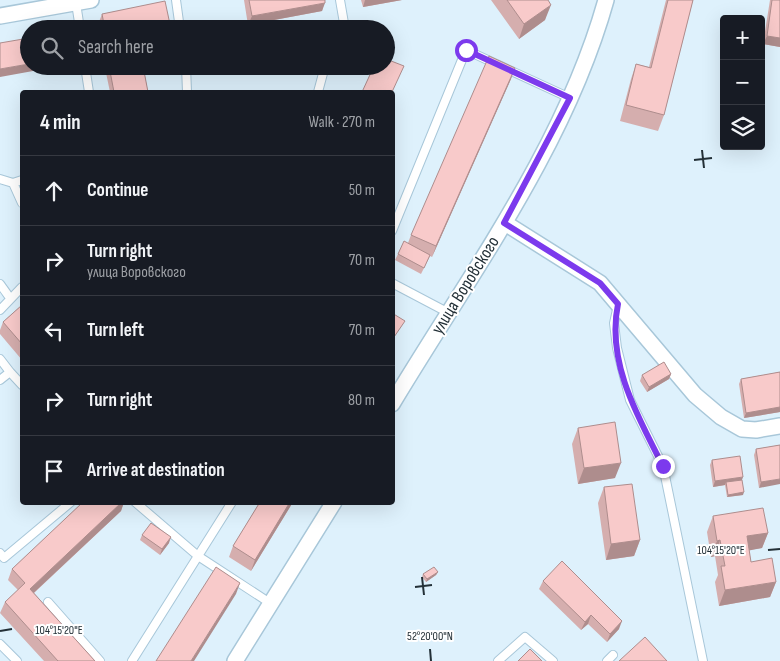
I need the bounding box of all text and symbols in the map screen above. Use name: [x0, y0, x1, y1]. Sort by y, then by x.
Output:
map controls: [720, 15, 765, 150]
button: +: [720, 15, 765, 60]
search box: [20, 20, 395, 75]
icon: search: [38, 34, 66, 62]
text: Search here: [78, 36, 154, 59]
route start: [455, 39, 478, 62]
button: −: [720, 60, 765, 105]
button: layers: [720, 105, 765, 150]
text: 4 min: [40, 110, 81, 135]
text: Walk · 270 m: [309, 113, 375, 132]
icon: ahead: [40, 177, 68, 205]
text: Continue: [87, 179, 148, 202]
text: 50 m: [349, 181, 375, 200]
street label: улица Воровского: [427, 233, 504, 338]
text: Turn right: [87, 240, 152, 263]
icon: right: [40, 247, 68, 275]
text: 70 m: [349, 251, 375, 270]
text: улица Воровского: [87, 263, 186, 282]
icon: left: [40, 317, 68, 345]
text: Turn left: [87, 319, 144, 342]
text: 70 m: [349, 321, 375, 340]
icon: right: [40, 387, 68, 415]
text: Turn right: [87, 389, 152, 412]
text: 80 m: [348, 391, 375, 410]
route end: [652, 455, 675, 478]
icon: arrive: [40, 457, 68, 485]
text: Arrive at destination: [87, 459, 225, 482]
text: 104°15'20"E: [697, 543, 745, 558]
text: 104°15'20"E: [35, 623, 83, 638]
text: 52°20'00"N: [407, 629, 453, 644]

